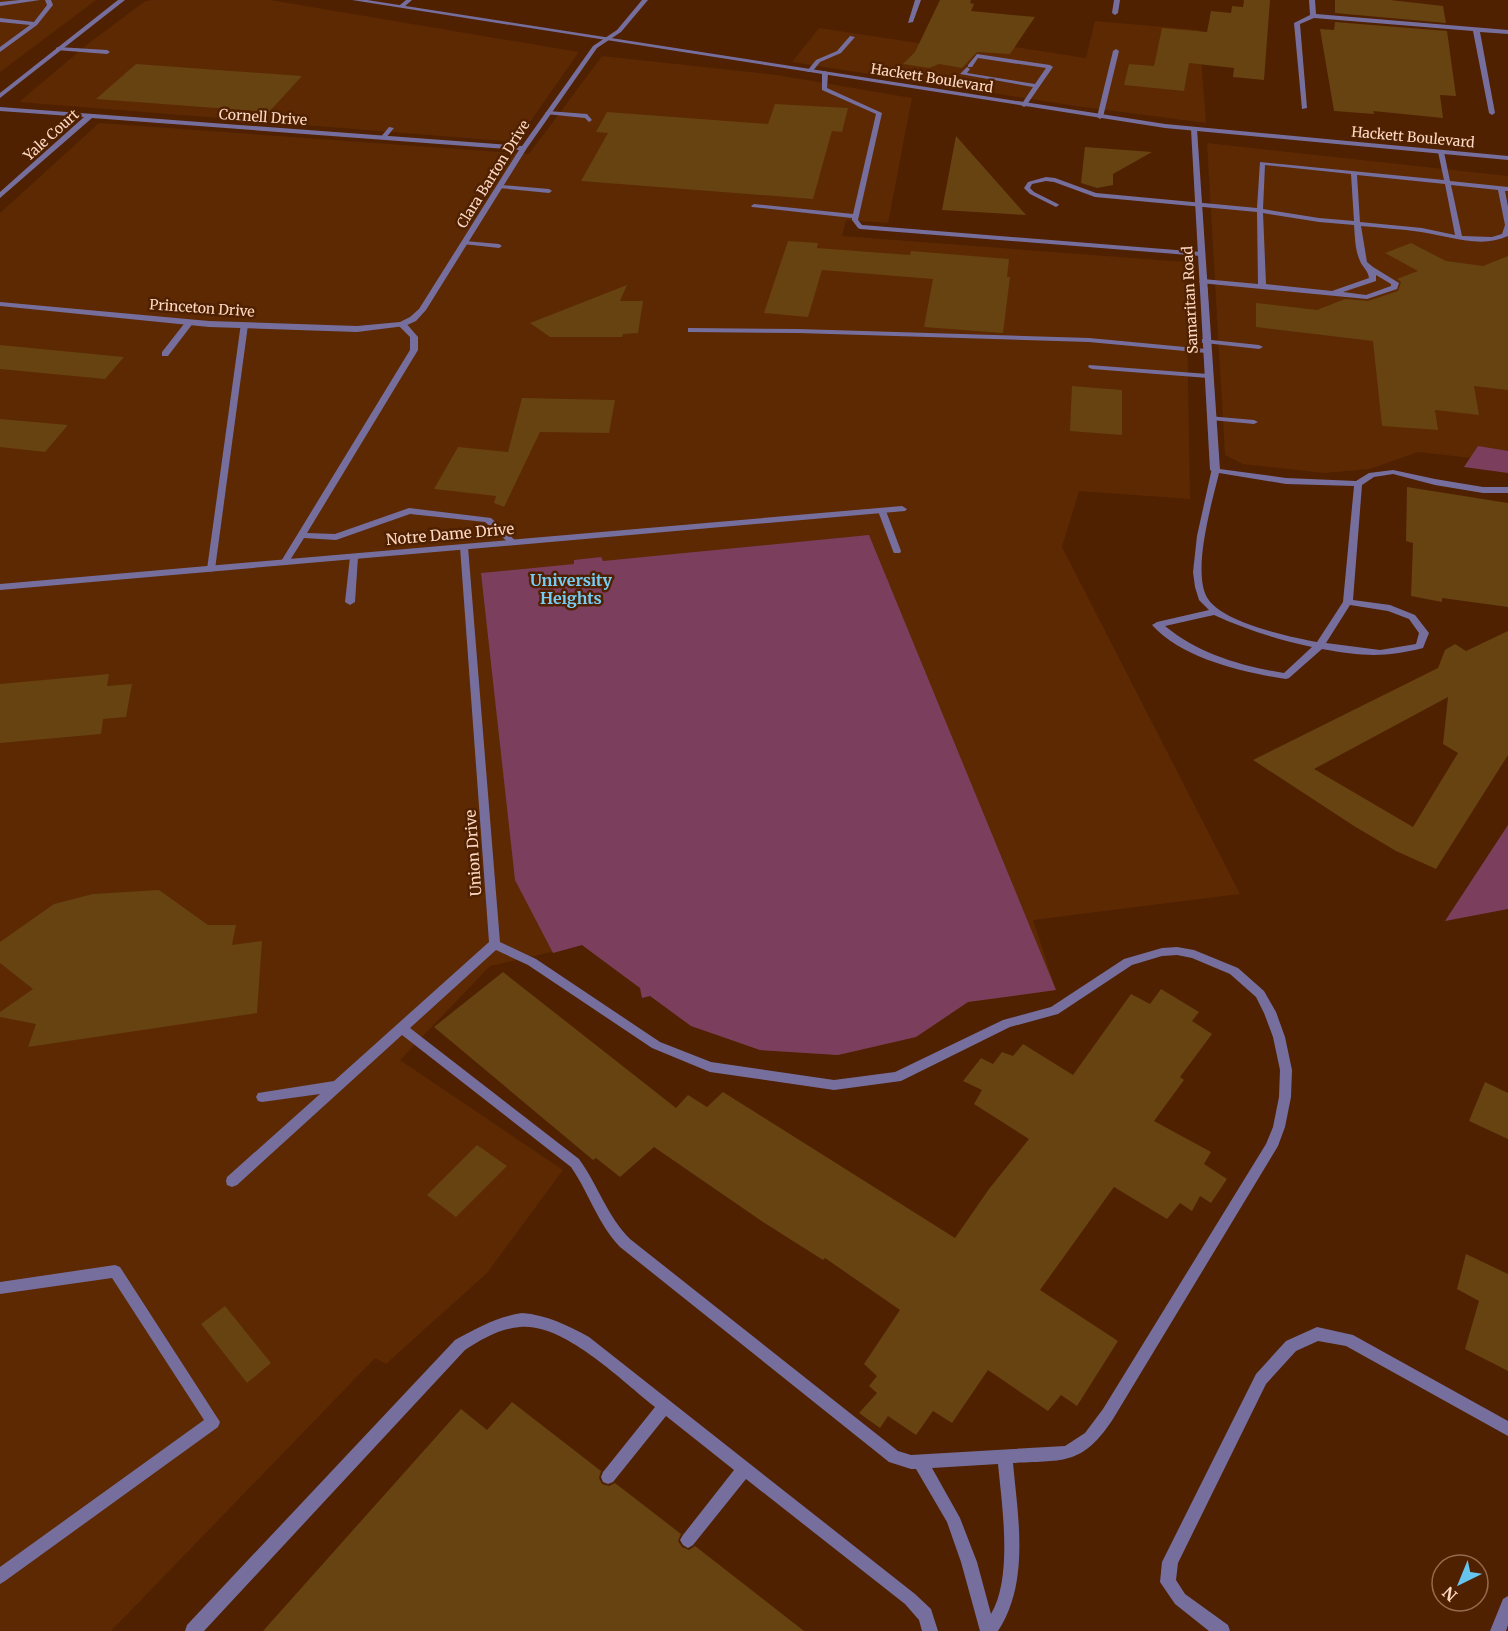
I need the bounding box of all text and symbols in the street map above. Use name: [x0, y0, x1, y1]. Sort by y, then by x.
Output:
street label: Hackett Boulevard: [869, 59, 995, 97]
street label: Yale Court: [19, 105, 83, 165]
street label: Cornell Drive: [218, 105, 308, 129]
street label: Clara Barton Drive: [453, 117, 533, 231]
street label: Hackett Boulevard: [1351, 123, 1476, 151]
street label: Samaritan Road: [1178, 245, 1202, 354]
street label: Princeton Drive: [149, 295, 255, 321]
street label: Notre Dame Drive: [385, 519, 515, 549]
district label: University Heights: [530, 570, 613, 608]
street label: Union Drive: [460, 809, 486, 897]
north arrow: [1430, 1553, 1490, 1613]
text: N: [1438, 1582, 1461, 1606]

